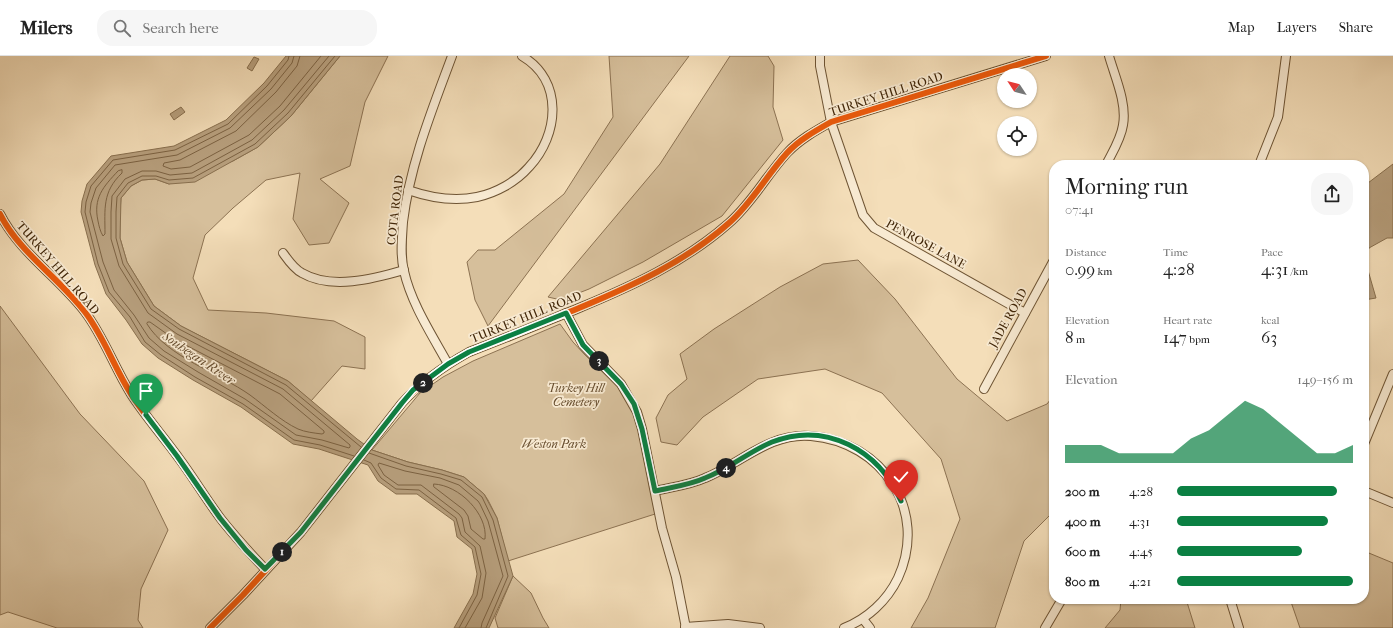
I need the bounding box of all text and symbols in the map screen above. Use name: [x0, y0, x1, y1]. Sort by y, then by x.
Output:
search box: [97, 10, 377, 46]
text: Milers: [20, 17, 73, 39]
icon: search: [111, 17, 133, 39]
text: Search here: [143, 19, 219, 37]
text: Map: [1228, 19, 1255, 36]
text: Layers: [1277, 19, 1317, 36]
text: Share: [1339, 19, 1373, 36]
north arrow: [997, 68, 1037, 108]
map controls: [997, 68, 1037, 156]
street label: TURKEY HILL ROAD: [827, 69, 945, 119]
button: locate: [997, 116, 1037, 156]
button: share: [1311, 173, 1353, 215]
street label: COTA ROAD: [384, 174, 406, 246]
text: Morning run: [1065, 174, 1188, 200]
text: 07:41: [1065, 202, 1094, 217]
street label: PENROSE LANE: [884, 216, 968, 272]
street label: TURKEY HILL ROAD: [14, 219, 102, 317]
text: Distance: [1065, 246, 1106, 259]
text: Time: [1163, 246, 1188, 259]
text: Pace: [1261, 246, 1283, 259]
text: 0.99: [1065, 259, 1095, 279]
text: 4:28: [1163, 259, 1194, 279]
text: 4:31: [1261, 259, 1288, 279]
text: km: [1095, 265, 1112, 278]
text: /km: [1288, 265, 1308, 278]
street label: JADE ROAD: [985, 286, 1030, 351]
street label: TURKEY HILL ROAD: [468, 288, 584, 346]
text: Elevation: [1065, 314, 1109, 327]
text: Heart rate: [1163, 314, 1212, 327]
text: kcal: [1261, 314, 1280, 327]
text: 8: [1065, 327, 1074, 347]
text: 147: [1163, 327, 1187, 347]
text: 63: [1261, 327, 1277, 347]
water label: Souhegan River: [159, 328, 239, 388]
text: m: [1074, 333, 1085, 346]
text: bpm: [1187, 333, 1210, 346]
pin: 3: [589, 351, 609, 371]
text: 3: [597, 354, 601, 367]
text: Elevation: [1065, 372, 1118, 387]
text: 149–156 m: [1297, 372, 1353, 387]
pin: 2: [413, 373, 433, 393]
pin: [129, 374, 163, 415]
text: 2: [420, 376, 426, 389]
icon: arrive: [135, 380, 157, 402]
park label: Turkey Hill Cemetery: [548, 381, 606, 409]
park label: Weston Park: [522, 437, 586, 451]
pin: 4: [716, 458, 736, 478]
pin: [884, 460, 918, 501]
text: 4: [723, 461, 729, 474]
icon: check: [890, 466, 912, 488]
text: 200 m: [1065, 484, 1100, 499]
text: 4:28: [1129, 484, 1153, 499]
text: 400 m: [1065, 514, 1101, 529]
text: 4:31: [1129, 514, 1150, 529]
pin: 1: [272, 542, 292, 562]
text: 600 m: [1065, 544, 1100, 559]
text: 4:45: [1129, 544, 1153, 559]
text: 1: [280, 545, 284, 558]
text: 800 m: [1065, 574, 1099, 589]
text: 4:21: [1129, 574, 1151, 589]

